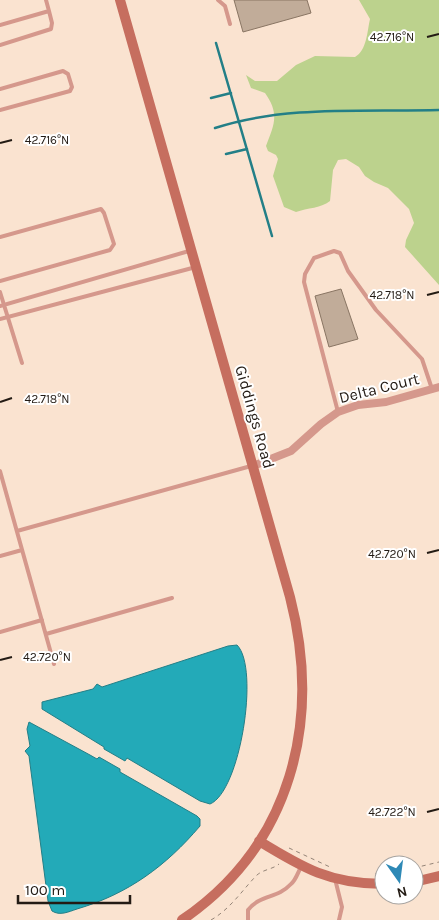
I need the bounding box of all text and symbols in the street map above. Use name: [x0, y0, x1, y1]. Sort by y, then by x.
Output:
text: 42.716°N: [370, 30, 414, 44]
text: 42.716°N: [25, 133, 69, 147]
text: 42.718°N: [369, 288, 415, 302]
street label: Giddings Road: [231, 363, 279, 471]
street label: Delta Court: [337, 369, 421, 407]
text: 42.718°N: [24, 392, 70, 406]
text: 42.720°N: [368, 547, 416, 561]
text: 42.720°N: [23, 650, 71, 664]
text: 42.722°N: [368, 805, 416, 819]
north arrow: [374, 855, 424, 905]
scale bar: [18, 872, 130, 904]
text: 100 m: [25, 881, 65, 899]
text: N: [395, 883, 409, 902]

